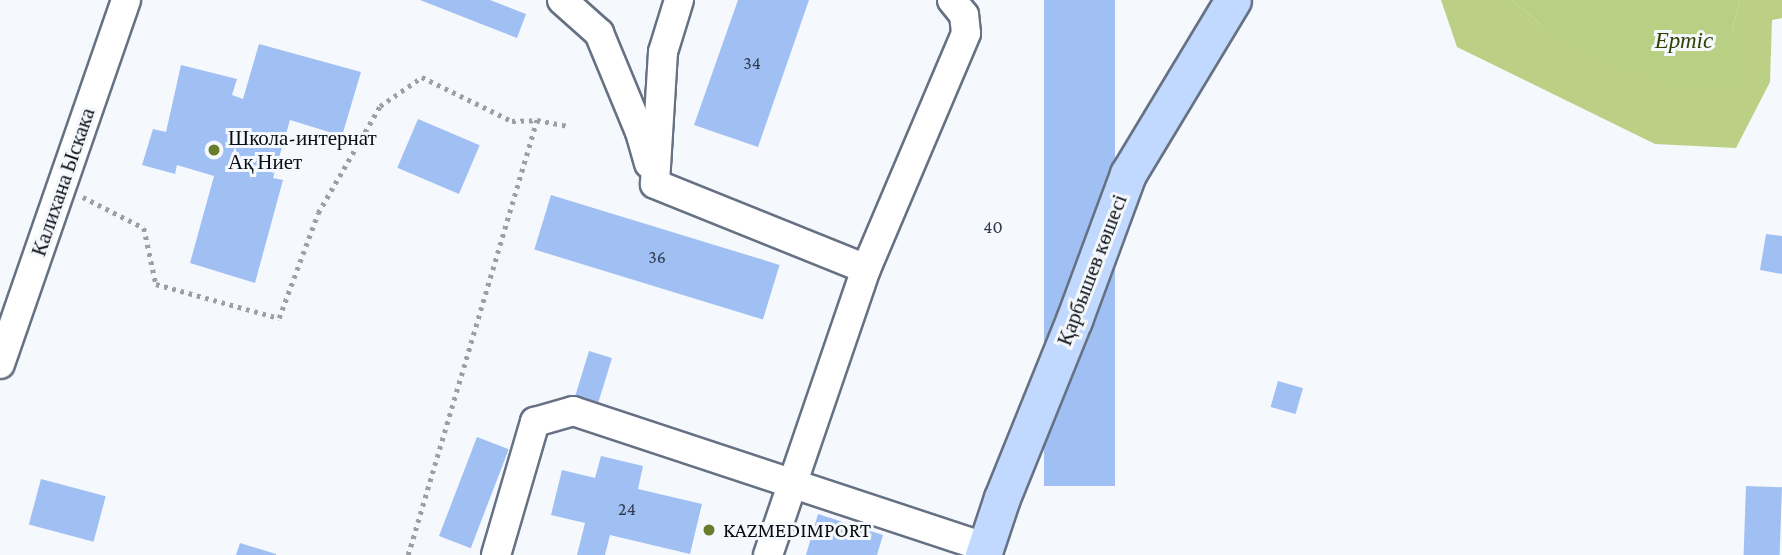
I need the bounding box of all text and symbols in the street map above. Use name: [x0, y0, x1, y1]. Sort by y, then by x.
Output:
water label: Ертіс: [1655, 26, 1713, 54]
house number: 34: [743, 52, 761, 74]
street label: Калихана Ыскака: [26, 105, 100, 259]
place label: Школа-интернат Ақ Ниет: [228, 125, 377, 175]
marker: Школа-интернат Ақ Ниет: [206, 142, 222, 158]
street label: Қарбышев көшесі: [1052, 191, 1132, 349]
house number: 40: [983, 216, 1003, 238]
house number: 36: [648, 246, 666, 268]
house number: 24: [618, 498, 636, 520]
place label: KAZMEDIMPORT: [723, 517, 871, 543]
marker: KAZMEDIMPORT: [701, 522, 717, 538]

